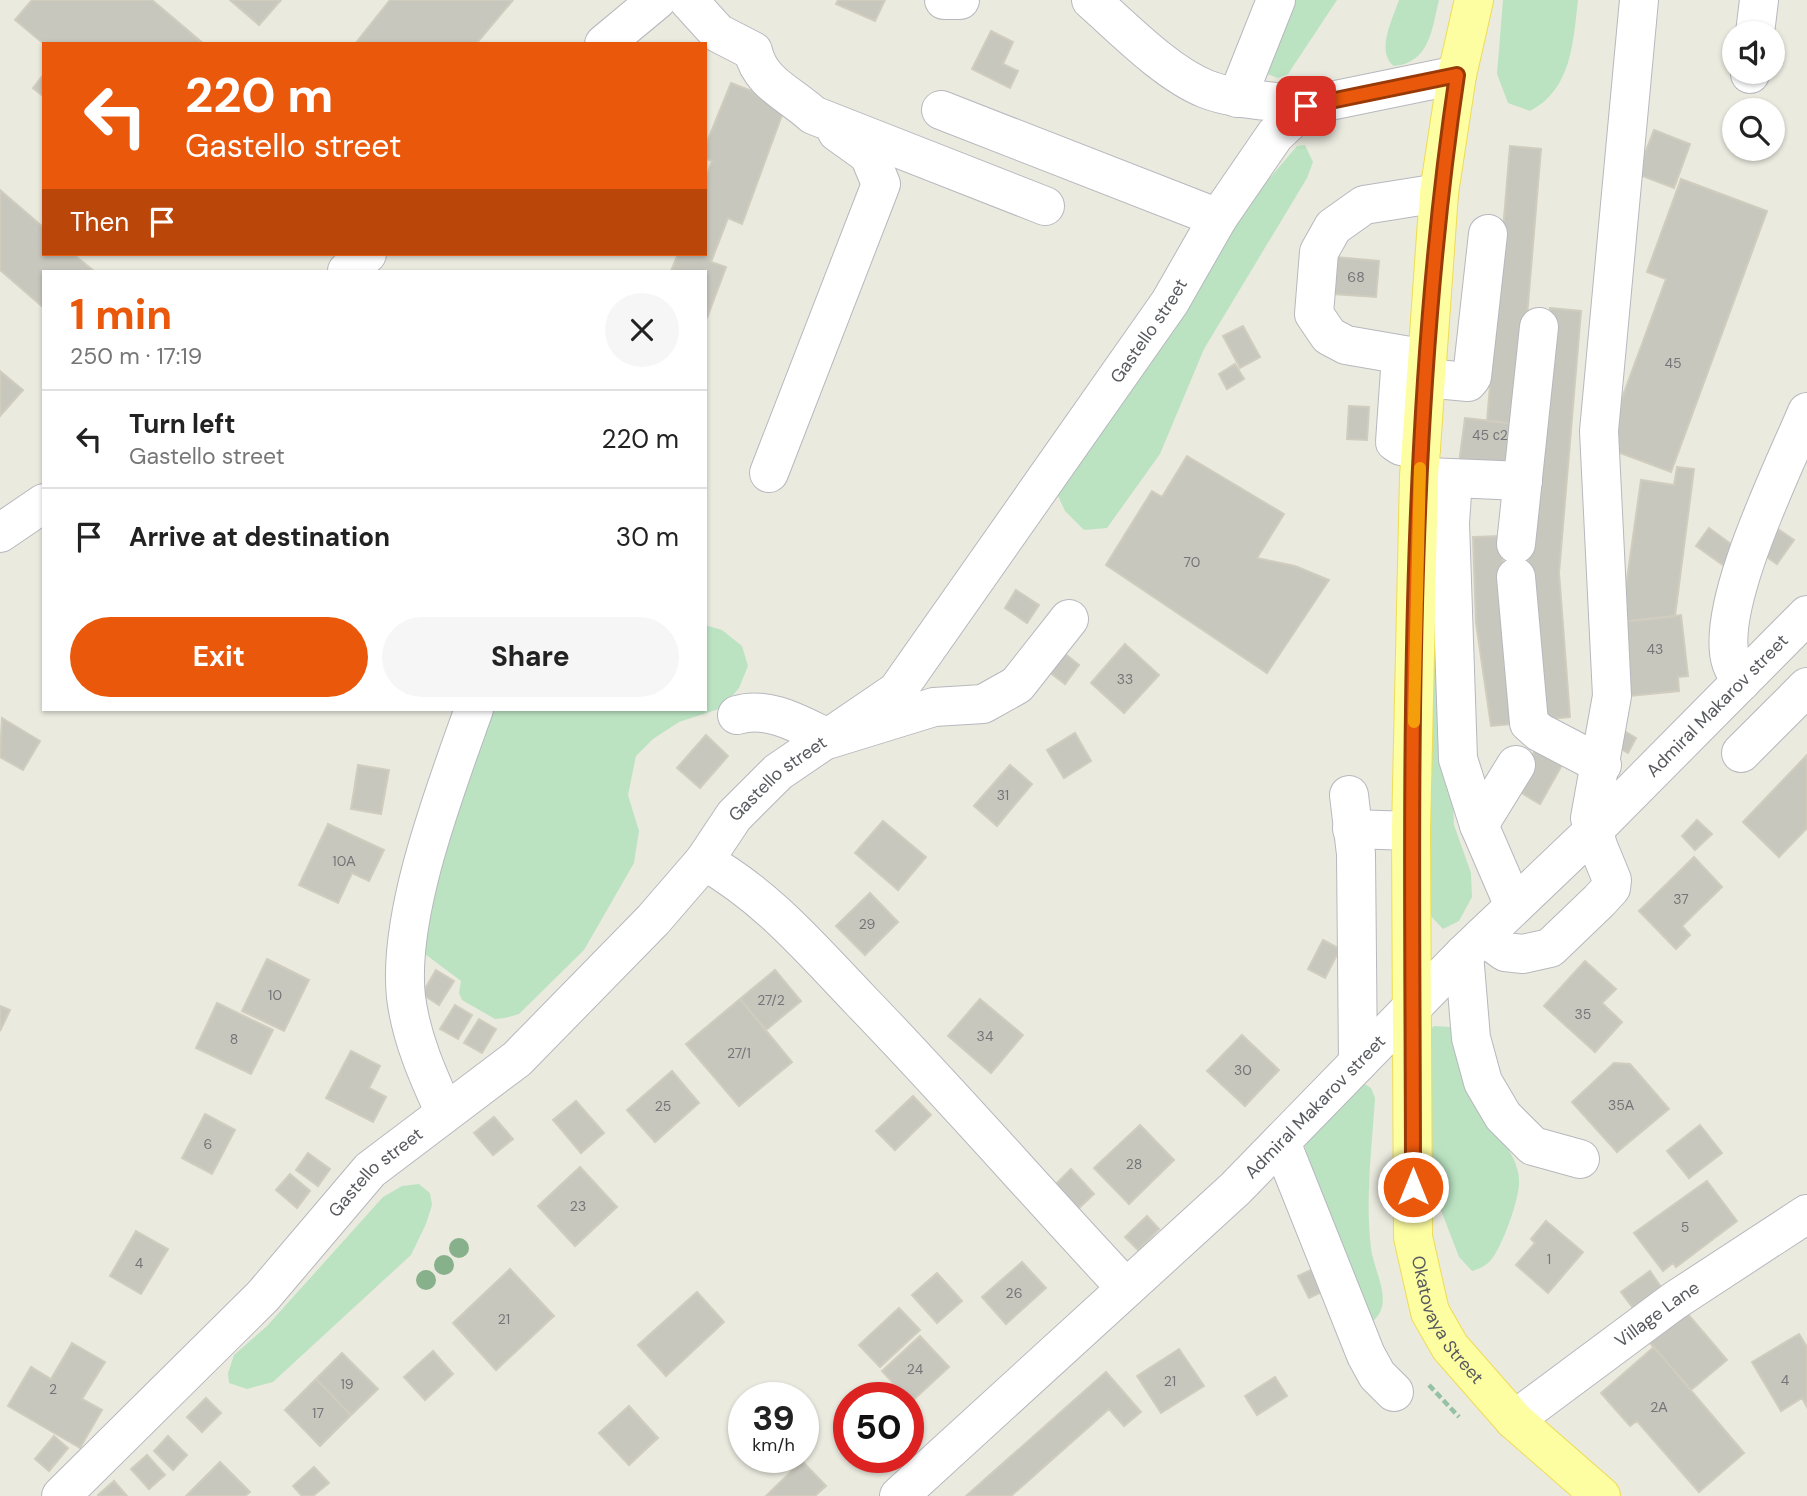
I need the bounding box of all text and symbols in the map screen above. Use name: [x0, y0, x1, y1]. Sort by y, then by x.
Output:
map controls: [1722, 21, 1785, 161]
button: sound: [1722, 21, 1785, 84]
text: 220 m: [185, 63, 333, 127]
icon: left: [70, 70, 161, 161]
pin: [1276, 76, 1336, 136]
icon: arrive: [1287, 87, 1325, 125]
button: search: [1722, 98, 1785, 161]
text: Gastello street: [185, 125, 402, 167]
icon: arrive: [143, 203, 181, 241]
text: Then: [70, 205, 129, 239]
house number: 68: [1347, 268, 1365, 286]
street label: Gastello street: [1105, 274, 1193, 388]
text: 1 min: [70, 287, 172, 342]
button: close: [605, 293, 679, 367]
text: 250 m · 17:19: [70, 341, 202, 371]
house number: 45: [1664, 354, 1682, 372]
text: Turn left: [129, 407, 236, 441]
icon: left: [70, 420, 108, 458]
text: 220 m: [601, 422, 679, 456]
house number: 45 с2: [1472, 426, 1508, 444]
text: Gastello street: [129, 441, 285, 471]
icon: arrive: [70, 518, 108, 556]
text: Arrive at destination: [129, 520, 390, 554]
text: 30 m: [616, 520, 679, 554]
house number: 70: [1184, 553, 1200, 571]
button: Exit: [70, 617, 368, 697]
button: Share: [382, 617, 679, 697]
street label: Admiral Makarov street: [1641, 629, 1793, 782]
house number: 43: [1647, 640, 1663, 658]
house number: 33: [1117, 670, 1133, 688]
street label: Gastello street: [723, 730, 831, 827]
house number: 31: [997, 786, 1009, 804]
house number: 10А: [332, 852, 356, 870]
house number: 37: [1673, 890, 1689, 908]
house number: 29: [859, 915, 876, 933]
house number: 10: [268, 986, 282, 1004]
house number: 27/2: [757, 991, 785, 1009]
house number: 35: [1575, 1005, 1591, 1023]
house number: 34: [977, 1027, 994, 1045]
house number: 8: [230, 1030, 238, 1048]
street label: Admiral Makarov street: [1239, 1030, 1391, 1184]
house number: 27/1: [727, 1044, 751, 1062]
house number: 30: [1234, 1061, 1252, 1079]
house number: 35А: [1608, 1096, 1635, 1114]
house number: 25: [655, 1097, 671, 1115]
street label: Gastello street: [323, 1122, 428, 1222]
house number: 6: [204, 1135, 212, 1153]
position arrow: [1376, 1150, 1450, 1224]
house number: 28: [1126, 1155, 1142, 1173]
house number: 23: [570, 1197, 586, 1215]
house number: 5: [1681, 1218, 1689, 1236]
house number: 1: [1547, 1250, 1551, 1268]
street label: Okatovaya Street: [1406, 1253, 1489, 1389]
house number: 4: [135, 1254, 144, 1272]
street label: Village Lane: [1610, 1276, 1704, 1353]
house number: 26: [1006, 1284, 1022, 1302]
house number: 21: [498, 1310, 510, 1328]
house number: 24: [907, 1360, 924, 1378]
house number: 4: [1781, 1371, 1790, 1389]
house number: 21: [1164, 1372, 1176, 1390]
house number: 19: [340, 1375, 354, 1393]
house number: 2: [49, 1380, 57, 1398]
speed limit sign: 50: [833, 1382, 924, 1473]
text: 39: [752, 1395, 795, 1441]
house number: 2А: [1650, 1398, 1668, 1416]
house number: 17: [312, 1404, 324, 1422]
text: km/h: [752, 1433, 795, 1457]

